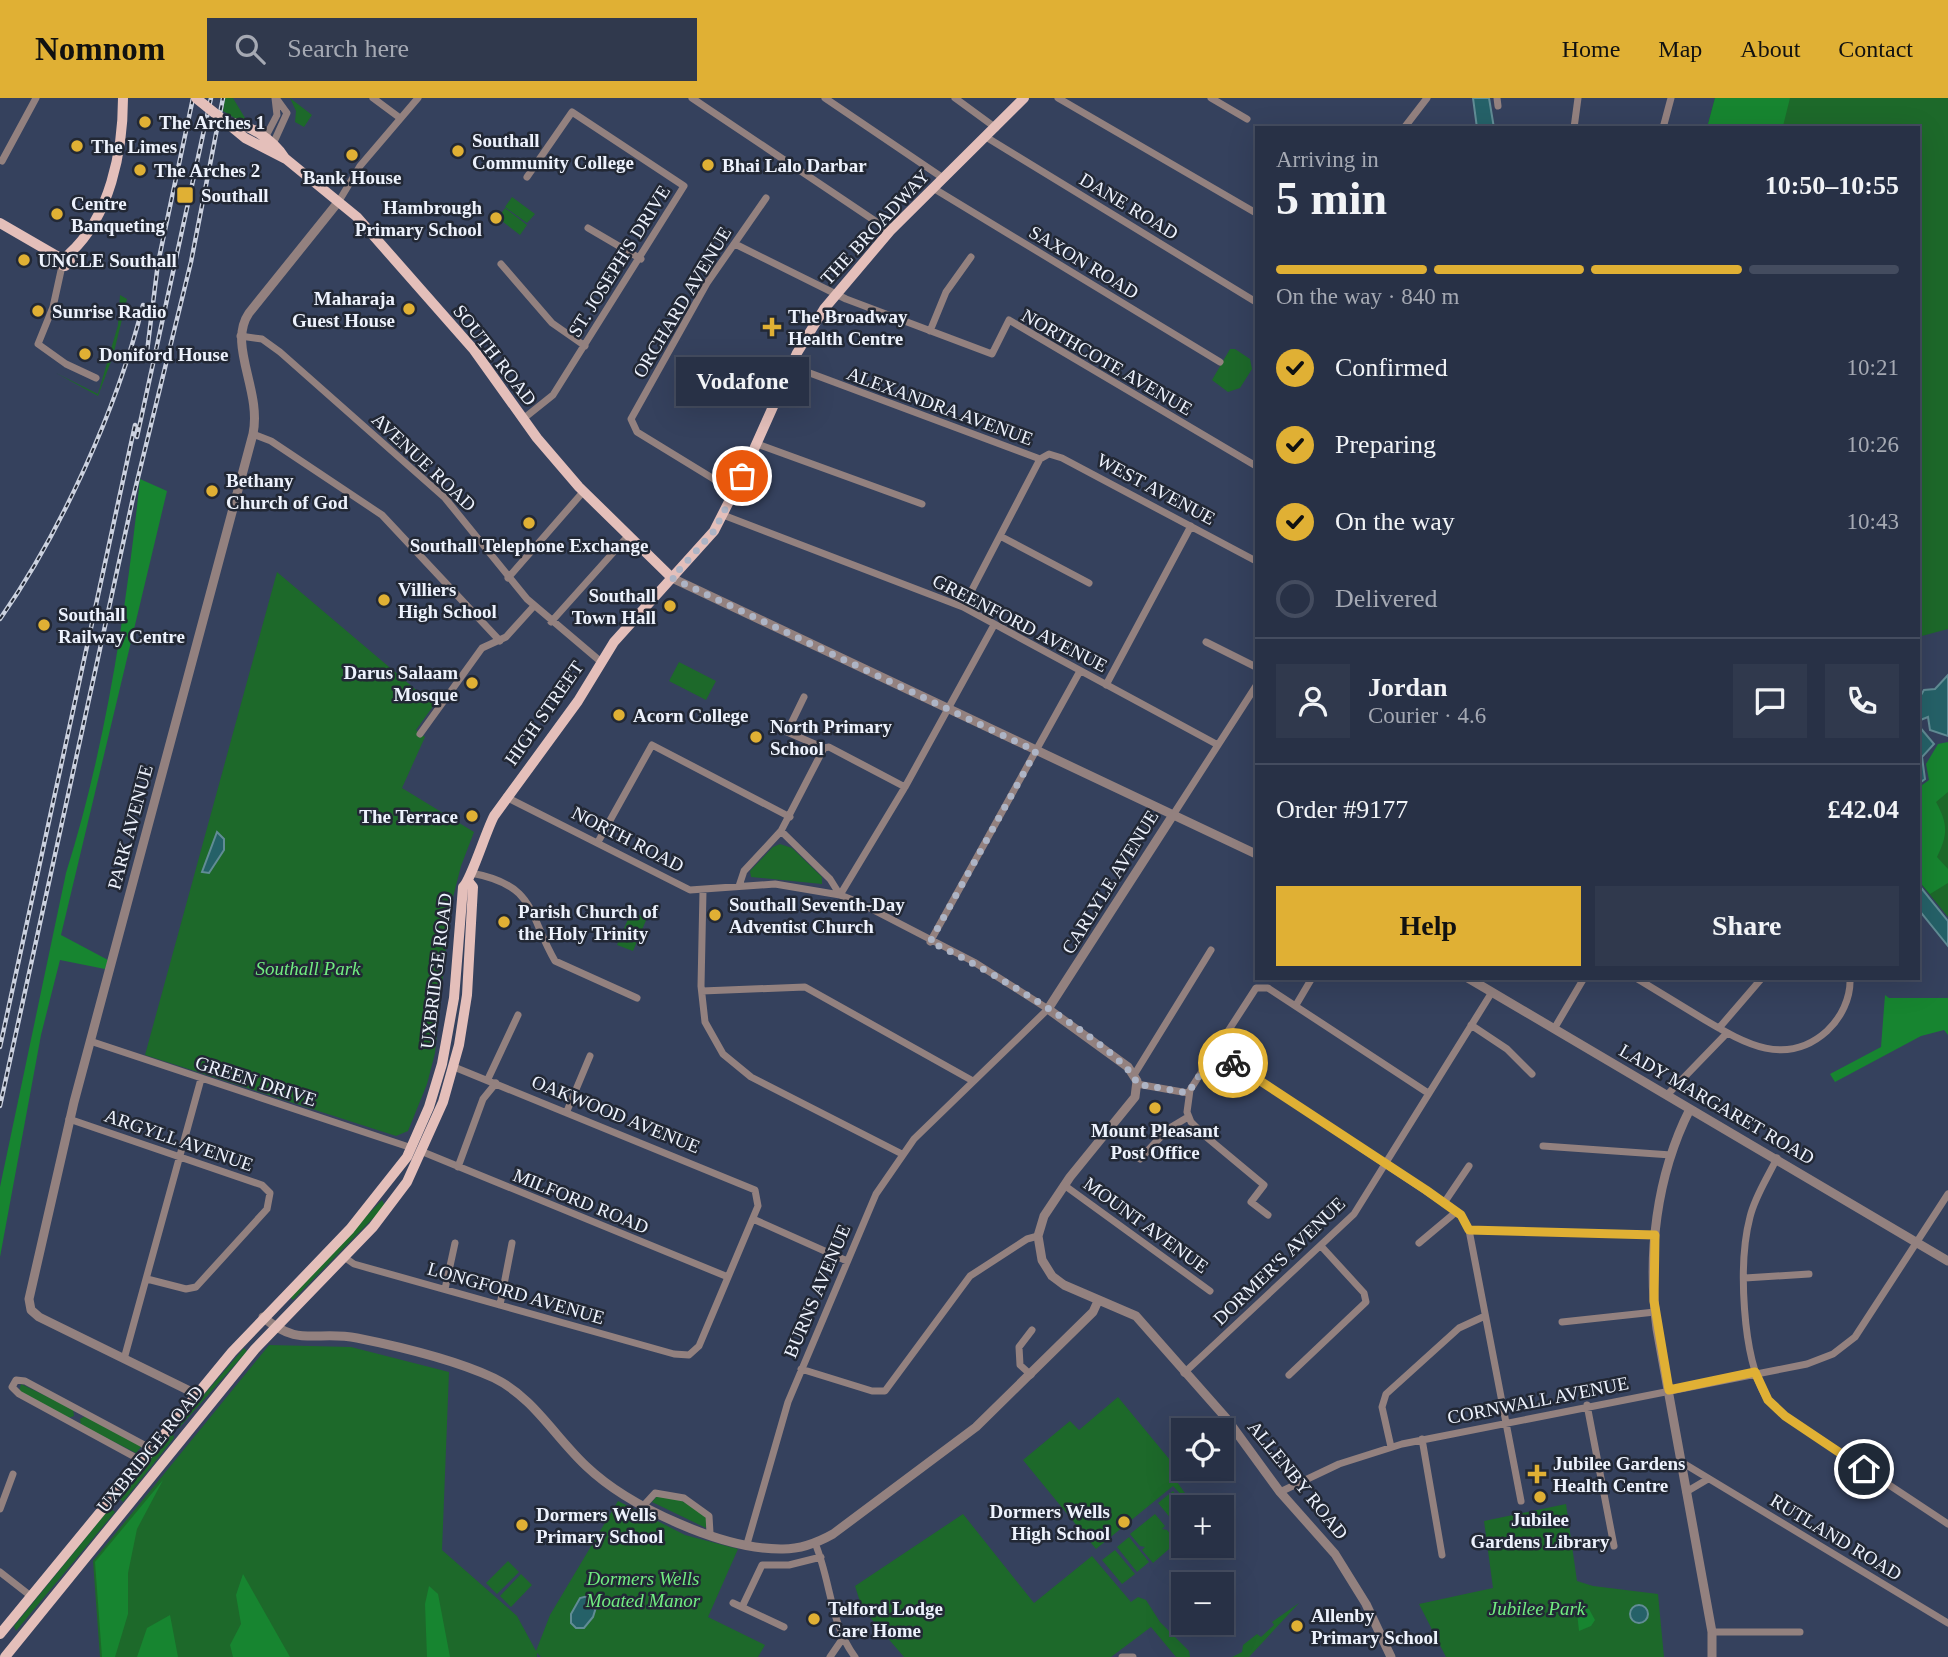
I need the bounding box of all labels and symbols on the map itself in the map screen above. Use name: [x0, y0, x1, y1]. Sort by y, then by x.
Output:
place label: The Arches 1: [159, 112, 265, 133]
marker: The Arches 1: [137, 114, 153, 130]
place label: Southall Community College: [472, 130, 634, 173]
place label: The Limes: [91, 136, 177, 157]
marker: The Limes: [69, 138, 85, 154]
marker: Southall Community College: [450, 143, 466, 159]
marker: Bank House: [344, 147, 360, 163]
place label: Bhai Lalo Darbar: [722, 155, 867, 176]
marker: Bhai Lalo Darbar: [700, 157, 716, 173]
place label: The Arches 2: [154, 160, 260, 181]
marker: The Arches 2: [132, 162, 148, 178]
street label: THE BROADWAY: [816, 165, 934, 289]
place label: Bank House: [303, 167, 401, 188]
street label: DANE ROAD: [1076, 168, 1182, 244]
street label: ST. JOSEPH'S DRIVE: [564, 181, 674, 341]
marker: Southall: [175, 185, 195, 205]
place label: Southall: [201, 185, 269, 206]
place label: Centre Banqueting: [71, 193, 165, 236]
place label: Hambrough Primary School: [355, 197, 482, 240]
marker: Centre Banqueting: [49, 206, 65, 222]
marker: Hambrough Primary School: [488, 210, 504, 226]
street label: SAXON ROAD: [1025, 221, 1143, 303]
street label: ORCHARD AVENUE: [629, 223, 735, 381]
place label: UNCLE Southall: [38, 250, 177, 271]
marker: UNCLE Southall: [16, 252, 32, 268]
place label: Maharaja Guest House: [292, 288, 395, 331]
street label: SOUTH ROAD: [449, 300, 541, 410]
place label: Sunrise Radio: [52, 301, 167, 322]
marker: Maharaja Guest House: [401, 301, 417, 317]
marker: Sunrise Radio: [30, 303, 46, 319]
street label: NORTHCOTE AVENUE: [1018, 305, 1196, 419]
place label: The Broadway Health Centre: [788, 306, 908, 349]
marker: The Broadway Health Centre: [762, 317, 782, 337]
place label: Doniford House: [99, 344, 228, 365]
marker: Doniford House: [77, 346, 93, 362]
callout: Vodafone: [676, 357, 808, 406]
street label: ALEXANDRA AVENUE: [844, 363, 1036, 449]
street label: AVENUE ROAD: [368, 409, 480, 515]
pin: [712, 446, 772, 506]
street label: WEST AVENUE: [1093, 449, 1219, 529]
place label: Bethany Church of God: [226, 470, 349, 513]
marker: Bethany Church of God: [204, 483, 220, 499]
marker: Southall Telephone Exchange: [521, 515, 537, 531]
place label: Southall Telephone Exchange: [410, 535, 648, 556]
street label: GREENFORD AVENUE: [929, 570, 1111, 676]
place label: Villiers High School: [398, 579, 497, 622]
place label: Southall Town Hall: [572, 585, 656, 628]
marker: Villiers High School: [376, 592, 392, 608]
marker: Southall Town Hall: [662, 598, 678, 614]
place label: Southall Railway Centre: [58, 604, 185, 647]
marker: Southall Railway Centre: [36, 617, 52, 633]
street label: HIGH STREET: [500, 657, 588, 769]
place label: Darus Salaam Mosque: [343, 662, 458, 705]
marker: Darus Salaam Mosque: [464, 675, 480, 691]
place label: Acorn College: [633, 705, 749, 726]
marker: Acorn College: [611, 707, 627, 723]
place label: North Primary School: [770, 716, 892, 759]
marker: North Primary School: [748, 729, 764, 745]
street label: PARK AVENUE: [103, 762, 157, 892]
street label: NORTH ROAD: [568, 802, 688, 876]
place label: The Terrace: [359, 806, 458, 827]
street label: CARLYLE AVENUE: [1057, 806, 1163, 958]
marker: The Terrace: [464, 808, 480, 824]
street label: UXBRIDGE ROAD: [416, 892, 456, 1050]
place label: Southall Seventh-Day Adventist Church: [729, 894, 905, 937]
place label: Parish Church of the Holy Trinity: [518, 901, 659, 944]
marker: Southall Seventh-Day Adventist Church: [707, 907, 723, 923]
marker: Parish Church of the Holy Trinity: [496, 914, 512, 930]
park label: Southall Park: [255, 958, 361, 979]
courier: [1198, 1028, 1268, 1098]
street label: LADY MARGARET ROAD: [1616, 1039, 1818, 1169]
street label: GREEN DRIVE: [193, 1052, 319, 1110]
street label: OAKWOOD AVENUE: [529, 1071, 703, 1157]
marker: Mount Pleasant Post Office: [1147, 1100, 1163, 1116]
street label: ARGYLL AVENUE: [102, 1105, 256, 1175]
place label: Mount Pleasant Post Office: [1091, 1120, 1220, 1163]
street label: MILFORD ROAD: [510, 1164, 652, 1238]
street label: MOUNT AVENUE: [1080, 1173, 1212, 1277]
street label: DORMER'S AVENUE: [1209, 1193, 1349, 1329]
street label: BURNS AVENUE: [779, 1221, 855, 1361]
street label: LONGFORD AVENUE: [425, 1258, 607, 1328]
street label: CORNWALL AVENUE: [1446, 1372, 1630, 1428]
street label: UXBRIDGE ROAD: [93, 1381, 207, 1517]
street label: ALLENBY ROAD: [1244, 1416, 1352, 1544]
pin: [1834, 1439, 1894, 1499]
place label: Jubilee Gardens Health Centre: [1553, 1453, 1685, 1496]
marker: Jubilee Gardens Health Centre: [1527, 1464, 1547, 1484]
marker: Jubilee Gardens Library: [1532, 1489, 1548, 1505]
street label: RUTLAND ROAD: [1767, 1490, 1905, 1584]
place label: Dormers Wells High School: [990, 1501, 1110, 1544]
place label: Dormers Wells Primary School: [536, 1504, 663, 1547]
place label: Jubilee Gardens Library: [1471, 1509, 1610, 1552]
marker: Dormers Wells High School: [1116, 1514, 1132, 1530]
marker: Dormers Wells Primary School: [514, 1517, 530, 1533]
park label: Dormers Wells Moated Manor: [585, 1568, 701, 1611]
place label: Telford Lodge Care Home: [828, 1598, 943, 1641]
park label: Jubilee Park: [1489, 1598, 1586, 1619]
place label: Allenby Primary School: [1311, 1605, 1438, 1648]
marker: Telford Lodge Care Home: [806, 1611, 822, 1627]
marker: Allenby Primary School: [1289, 1618, 1305, 1634]

